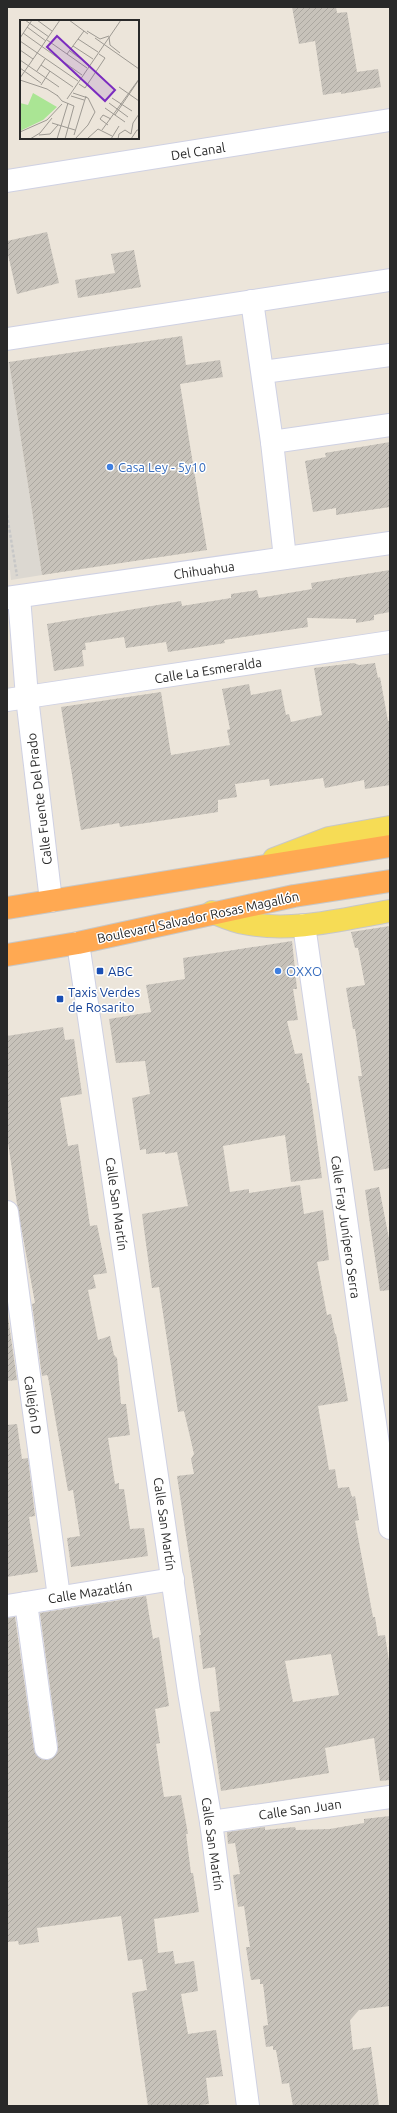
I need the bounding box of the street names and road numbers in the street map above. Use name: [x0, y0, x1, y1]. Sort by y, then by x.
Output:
street label: Del Canal: [170, 140, 227, 162]
street label: Chihuahua: [173, 559, 235, 581]
street label: Calle La Esmeralda: [153, 655, 263, 685]
street label: Calle Fuente Del Prado: [24, 732, 54, 866]
street label: Boulevard Salvador Rosas Magallón: [96, 889, 300, 945]
street label: Calle Fray Junípero Serra: [329, 1155, 363, 1299]
street label: Calle San Martín: [104, 1156, 130, 1252]
street label: Callejón D: [22, 1375, 44, 1435]
street label: Calle San Martín: [152, 1476, 178, 1572]
street label: Calle Mazatlán: [47, 1578, 133, 1606]
street label: Calle San Martín: [200, 1796, 226, 1892]
street label: Calle San Juan: [258, 1796, 342, 1822]

